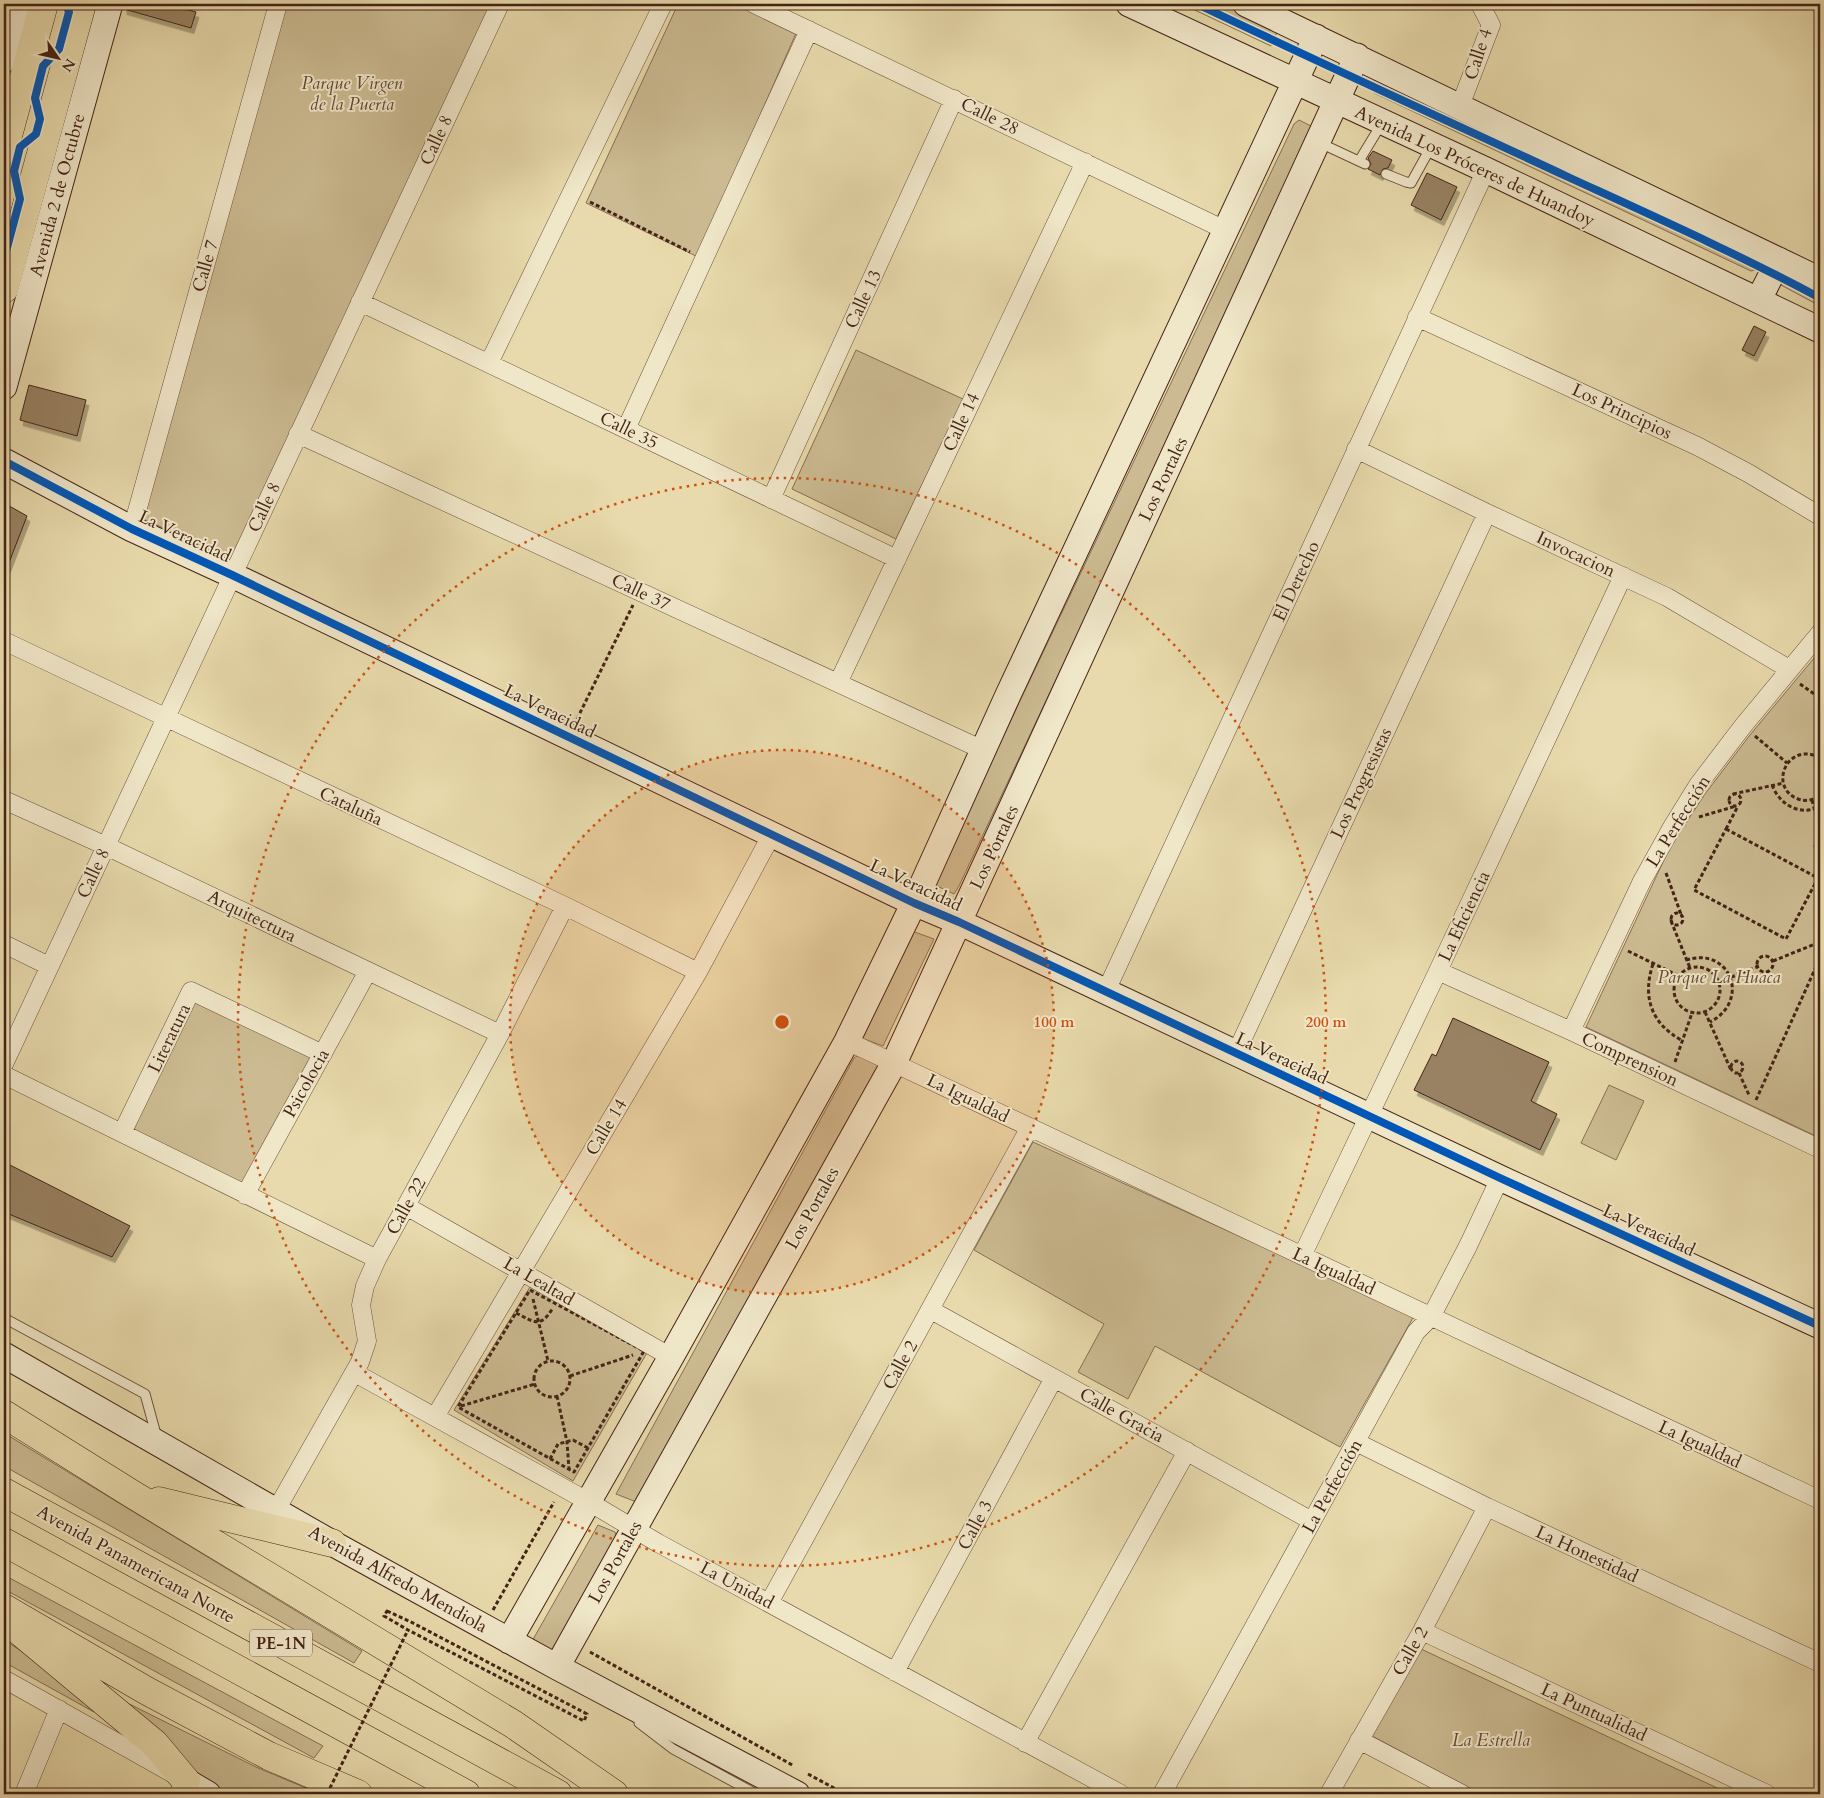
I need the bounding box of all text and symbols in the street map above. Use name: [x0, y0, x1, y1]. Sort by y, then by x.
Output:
street label: Calle 4: [1458, 25, 1499, 83]
north arrow: [32, 32, 82, 82]
text: N: [57, 55, 80, 75]
park label: Parque Virgen de la Puerta: [301, 71, 403, 117]
street label: Calle 28: [956, 92, 1023, 141]
street label: Avenida Los Próceres de Huandoy: [1351, 100, 1599, 233]
street label: Avenida 2 de Octubre: [24, 111, 91, 279]
street label: Calle 8: [414, 111, 459, 169]
street label: Calle 7: [186, 237, 225, 295]
street label: Calle 13: [839, 266, 888, 333]
street label: Los Principios: [1568, 377, 1676, 446]
street label: Calle 14: [937, 389, 986, 456]
street label: Calle 35: [595, 406, 662, 455]
street label: Los Portales: [1133, 433, 1194, 526]
street label: Calle 8: [242, 478, 287, 536]
street label: La Veracidad: [134, 504, 236, 569]
street label: Invocacion: [1532, 525, 1620, 584]
street label: El Derecho: [1267, 537, 1326, 625]
street label: Calle 37: [607, 568, 674, 617]
street label: La Veracidad: [500, 678, 600, 745]
street label: Los Progresistas: [1325, 724, 1398, 843]
street label: La Perfección: [1640, 770, 1717, 872]
street label: Cataluña: [315, 781, 387, 832]
street label: Los Portales: [964, 801, 1025, 894]
street label: Calle 8: [71, 844, 116, 902]
street label: La Veracidad: [865, 853, 967, 918]
street label: La Eficiencia: [1433, 867, 1496, 966]
street label: Arquitectura: [203, 884, 301, 949]
park label: Parque La Huaca: [1657, 965, 1781, 990]
street label: Literatura: [142, 999, 197, 1077]
text: 100 m: [1034, 1012, 1075, 1032]
text: 200 m: [1306, 1012, 1347, 1032]
centre of rings: [773, 1013, 791, 1031]
street label: La Veracidad: [1231, 1026, 1333, 1091]
street label: Comprension: [1577, 1026, 1683, 1093]
street label: Psicolocia: [277, 1044, 336, 1122]
street label: La Igualdad: [922, 1068, 1014, 1129]
street label: Calle 14: [580, 1094, 633, 1160]
street label: Los Portales: [780, 1163, 845, 1254]
street label: Calle 22: [380, 1173, 432, 1239]
street label: La Veracidad: [1598, 1198, 1700, 1263]
street label: La Igualdad: [1288, 1241, 1380, 1302]
street label: La Lealtad: [499, 1251, 579, 1312]
street label: Calle 2: [877, 1336, 924, 1394]
street label: Calle Gracia: [1075, 1382, 1169, 1449]
street label: La Igualdad: [1654, 1414, 1746, 1475]
street label: La Perfección: [1296, 1434, 1369, 1538]
street label: Calle 3: [952, 1496, 999, 1554]
street label: Avenida Panamericana Norte: [32, 1499, 240, 1630]
street label: Los Portales: [583, 1517, 648, 1608]
street label: Avenida Alfredo Mendiola: [304, 1520, 492, 1639]
street label: La Honestidad: [1531, 1520, 1642, 1589]
street label: La Unidad: [695, 1556, 779, 1616]
street label: Calle 2: [1386, 1622, 1434, 1680]
road number: PE-1N: [250, 1630, 312, 1656]
street label: La Puntualidad: [1537, 1677, 1651, 1748]
park label: La Estrella: [1452, 1728, 1530, 1753]

